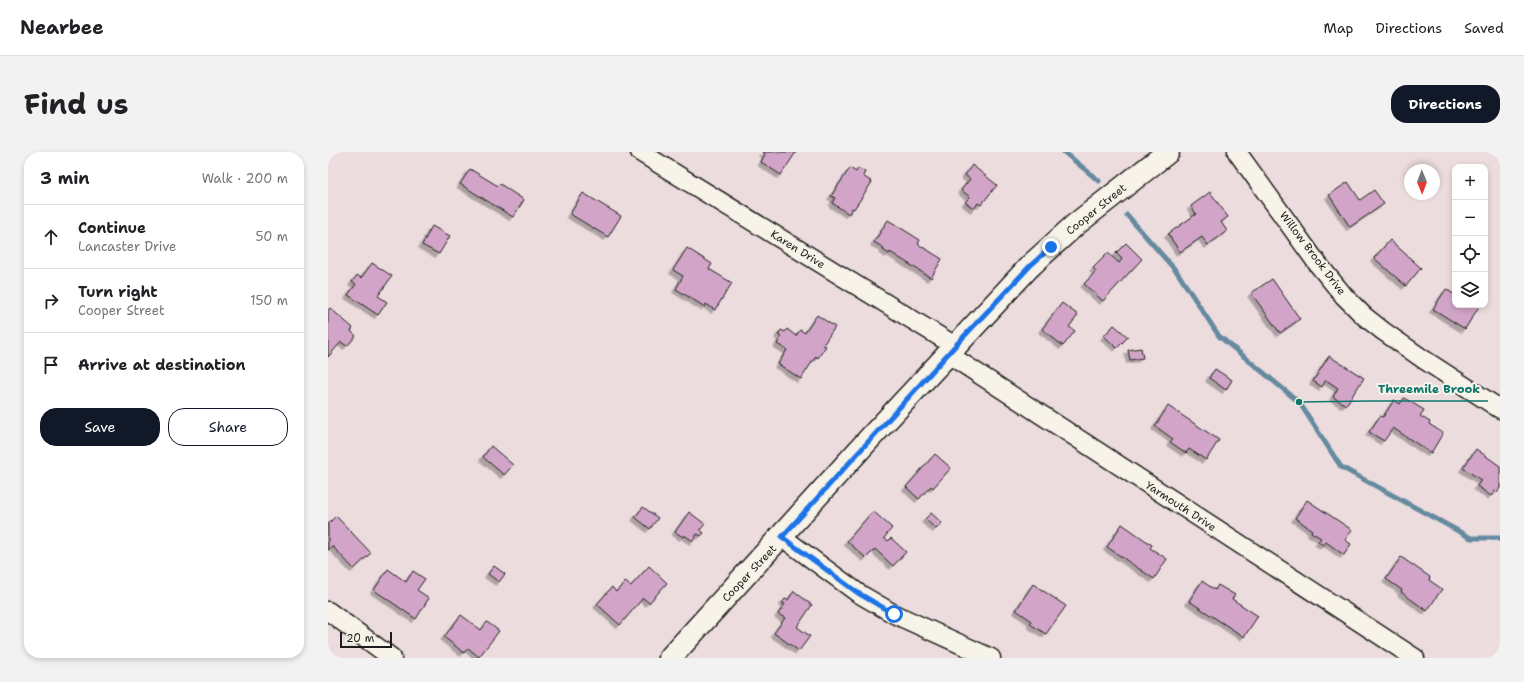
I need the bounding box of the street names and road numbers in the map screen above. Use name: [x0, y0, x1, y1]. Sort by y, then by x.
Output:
street label: Cooper Street: [1063, 180, 1130, 238]
street label: Willow Brook Drive: [1276, 208, 1349, 298]
street label: Karen Drive: [768, 227, 828, 272]
street label: Yarmouth Drive: [1142, 478, 1219, 535]
street label: Cooper Street: [719, 541, 780, 605]

